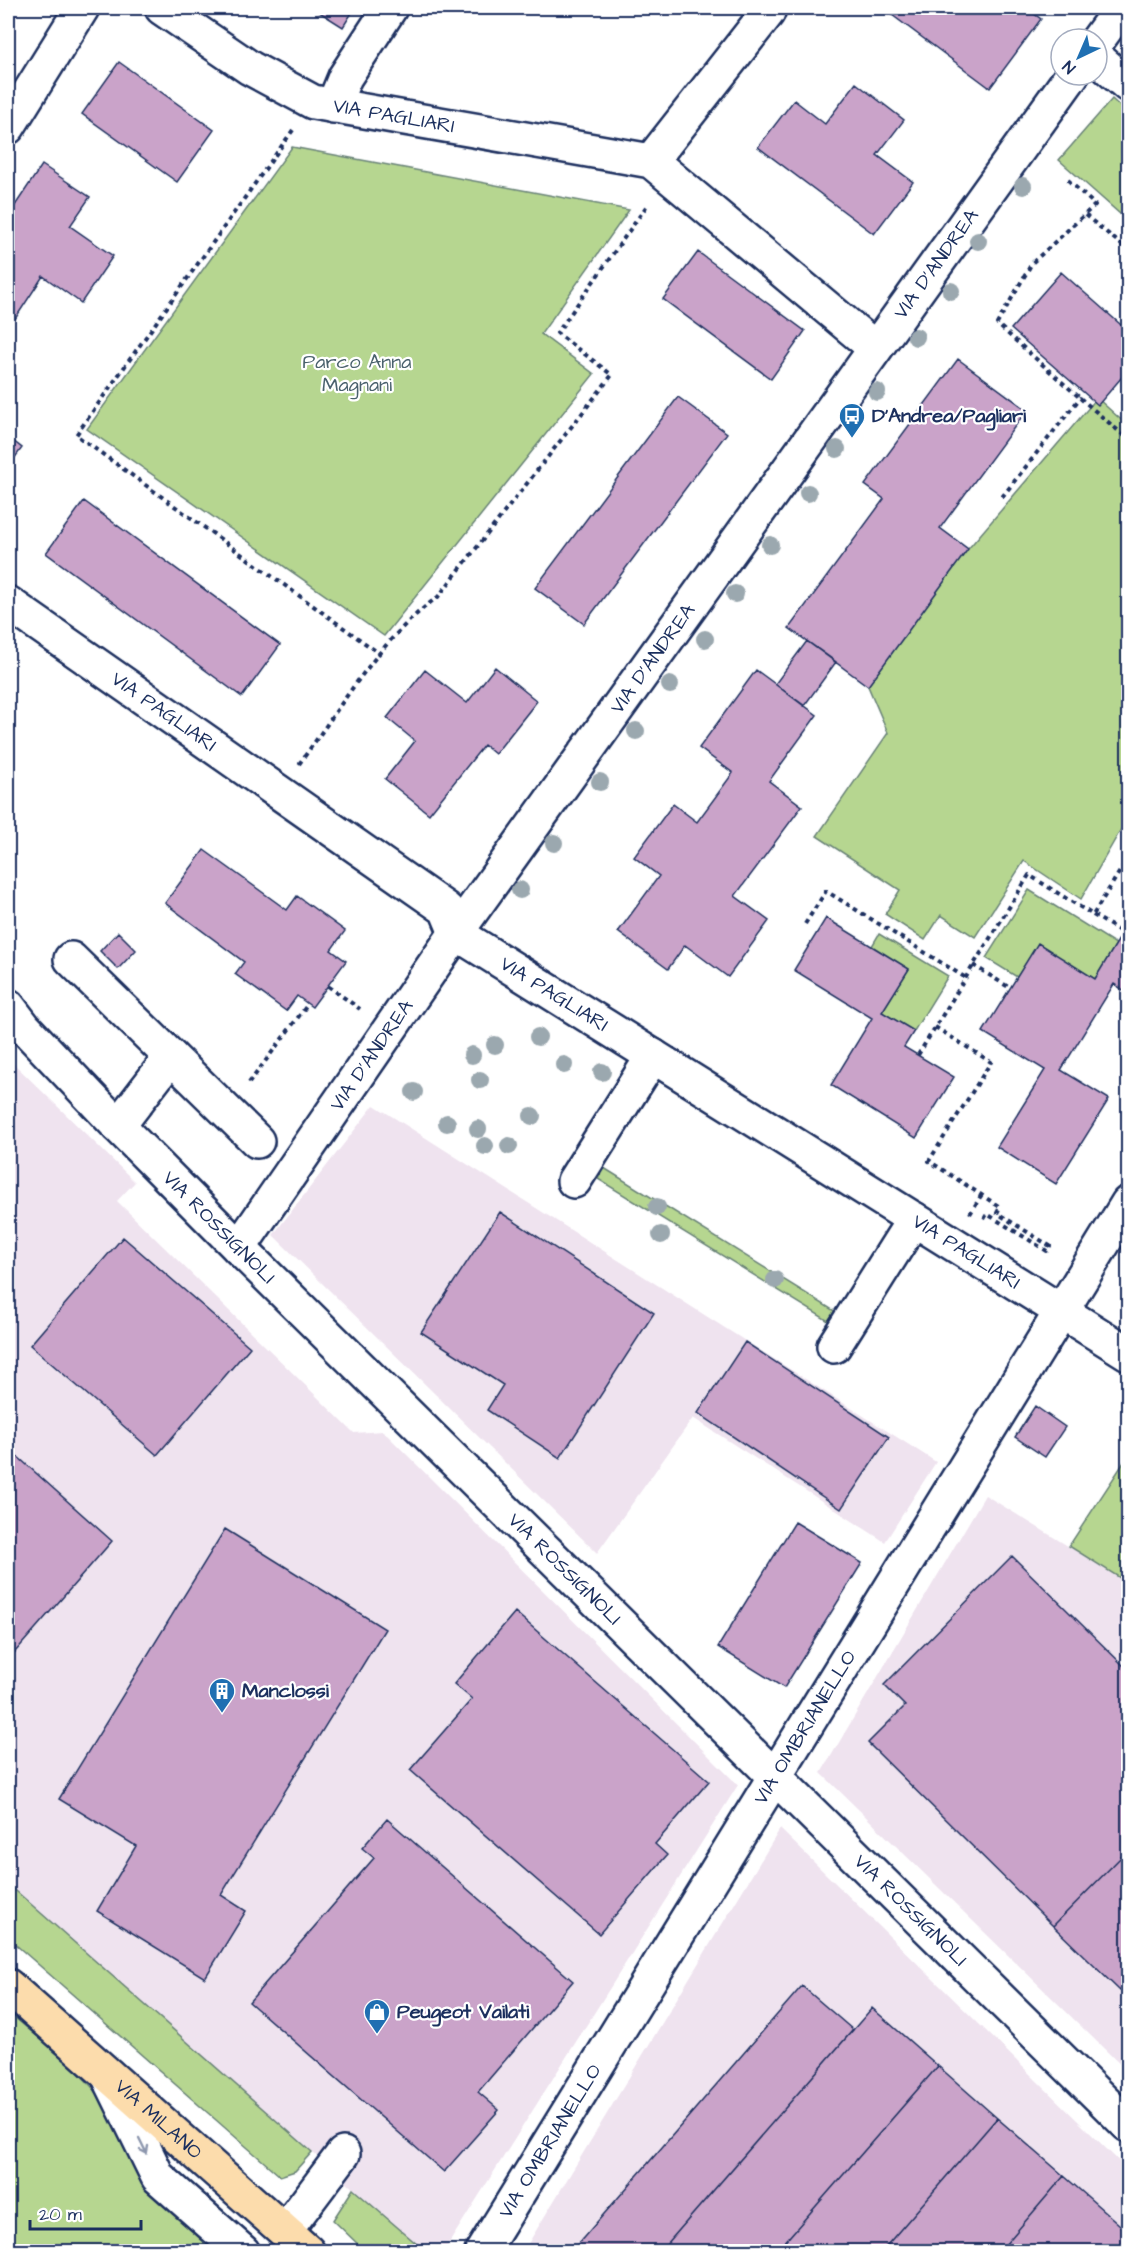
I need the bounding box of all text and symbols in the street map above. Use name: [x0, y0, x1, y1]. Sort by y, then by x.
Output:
north arrow: [1049, 27, 1109, 87]
text: N: [1058, 56, 1081, 78]
street label: VIA PAGLIARI: [331, 92, 457, 140]
street label: VIA D'ANDREA: [887, 203, 986, 325]
park label: Parco Anna Magnani: [303, 348, 411, 400]
bus stop icon: D'Andrea/Pagliari: [837, 401, 867, 439]
place label: D'Andrea/Pagliari: [872, 402, 1027, 431]
street label: VIA D'ANDREA: [604, 598, 702, 720]
street label: VIA PAGLIARI: [105, 665, 222, 758]
street label: VIA PAGLIARI: [495, 950, 614, 1039]
street label: VIA D'ANDREA: [323, 994, 420, 1117]
street label: VIA ROSSIGNOLI: [156, 1165, 282, 1290]
street label: VIA PAGLIARI: [907, 1207, 1026, 1296]
street label: VIA ROSSIGNOLI: [501, 1507, 628, 1632]
street label: VIA OMBRIANELLO: [747, 1645, 863, 1810]
building icon: Manclossi: [207, 1676, 237, 1714]
place label: Manclossi: [242, 1677, 330, 1705]
street label: VIA ROSSIGNOLI: [847, 1848, 974, 1973]
shop icon: Peugeot Vailati: [362, 1997, 392, 2035]
place label: Peugeot Vailati: [397, 1998, 530, 2027]
street label: VIA OMBRIANELLO: [492, 2059, 608, 2224]
street label: VIA MILANO: [108, 2073, 208, 2166]
one-way arrow: [138, 2137, 149, 2155]
scale bar: [30, 2193, 141, 2231]
text: 20 m: [39, 2202, 82, 2227]

